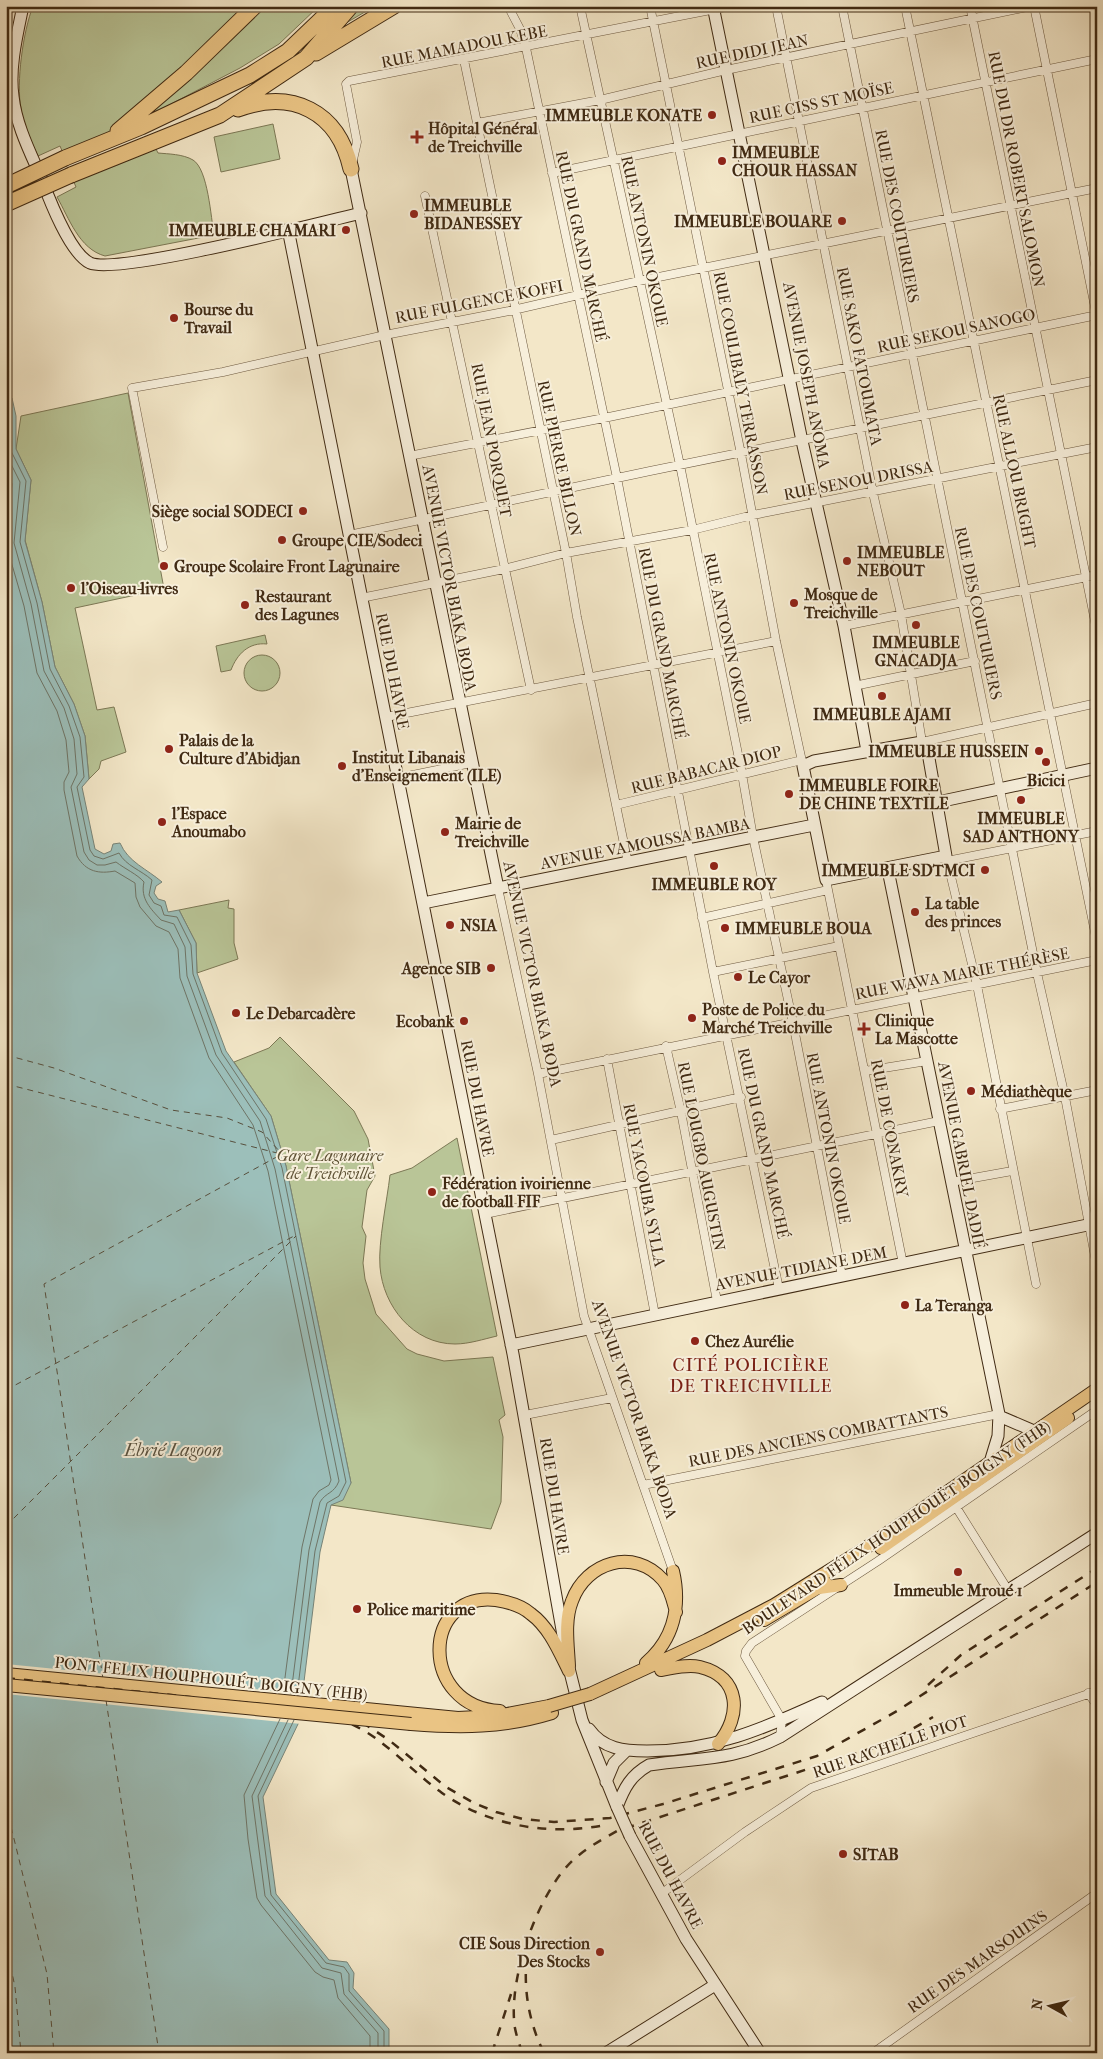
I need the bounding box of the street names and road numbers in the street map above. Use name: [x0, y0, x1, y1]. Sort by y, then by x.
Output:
street label: RUE MAMADOU KEBE: [379, 21, 549, 72]
street label: RUE DIDI JEAN: [694, 30, 810, 73]
street label: RUE DU DR ROBERT SALOMON: [984, 49, 1049, 289]
street label: RUE CISS ST MOÏSE: [747, 78, 895, 127]
street label: RUE DES COUTURIERS: [871, 128, 924, 304]
street label: RUE DU GRAND MARCHÉ: [552, 149, 612, 344]
street label: RUE ANTONIN OKOUE: [617, 154, 672, 329]
street label: RUE SAKO FATOUMATA: [833, 265, 886, 448]
street label: RUE COULIBALY TERRASSON: [709, 270, 772, 497]
street label: RUE FULGENCE KOFFI: [393, 276, 565, 327]
street label: AVENUE JOSEPH ANOMA: [779, 279, 834, 470]
street label: RUE SEKOU SANOGO: [875, 304, 1037, 357]
street label: RUE JEAN PORQUET: [467, 361, 516, 519]
street label: RUE PIERRE BILLON: [534, 378, 585, 538]
street label: RUE ALLOU BRIGHT: [989, 392, 1040, 550]
street label: RUE SENOU DRISSA: [782, 457, 935, 504]
street label: AVENUE VICTOR BIAKA BODA: [418, 462, 481, 694]
street label: RUE DES COUTURIERS: [951, 525, 1006, 701]
street label: RUE DU GRAND MARCHÉ: [635, 545, 691, 741]
street label: RUE ANTONIN OKOUE: [700, 551, 755, 726]
street label: RUE DU HAVRE: [372, 611, 413, 731]
street label: RUE BABACAR DIOP: [629, 742, 784, 797]
street label: AVENUE VAMOUSSA BAMBA: [538, 814, 752, 873]
street label: AVENUE VICTOR BIAKA BODA: [499, 858, 566, 1089]
street label: RUE WAWA MARIE THÉRÈSE: [853, 942, 1071, 1004]
street label: RUE DU HAVRE: [457, 1038, 498, 1158]
street label: RUE DU GRAND MARCHÉ: [734, 1046, 794, 1241]
street label: RUE ANTONIN OKOUE: [803, 1051, 855, 1226]
street label: RUE DE CONAKRY: [867, 1057, 912, 1200]
street label: AVENUE GABRIEL DADIÉ: [934, 1059, 990, 1251]
street label: RUE LOUGBO AUGUSTIN: [674, 1060, 729, 1252]
street label: RUE YACOUBA SYLLA: [619, 1102, 670, 1269]
street label: AVENUE TIDIANE DEM: [713, 1242, 889, 1295]
street label: AVENUE VICTOR BIAKA BODA: [588, 1296, 681, 1522]
street label: RUE DES ANCIENS COMBATTANTS: [687, 1402, 950, 1471]
street label: BOULEVARD FÉLIX HOUPHOUËT BOIGNY (FHB): [738, 1416, 1054, 1638]
street label: RUE DU HAVRE: [536, 1436, 573, 1556]
street label: PONT FELIX HOUPHOUÉT BOIGNY (FHB): [53, 1652, 369, 1704]
street label: RUE RACHELLE PIOT: [810, 1711, 971, 1782]
street label: RUE DU HAVRE: [634, 1819, 707, 1932]
street label: RUE DES MARSOUINS: [903, 1905, 1051, 2017]

